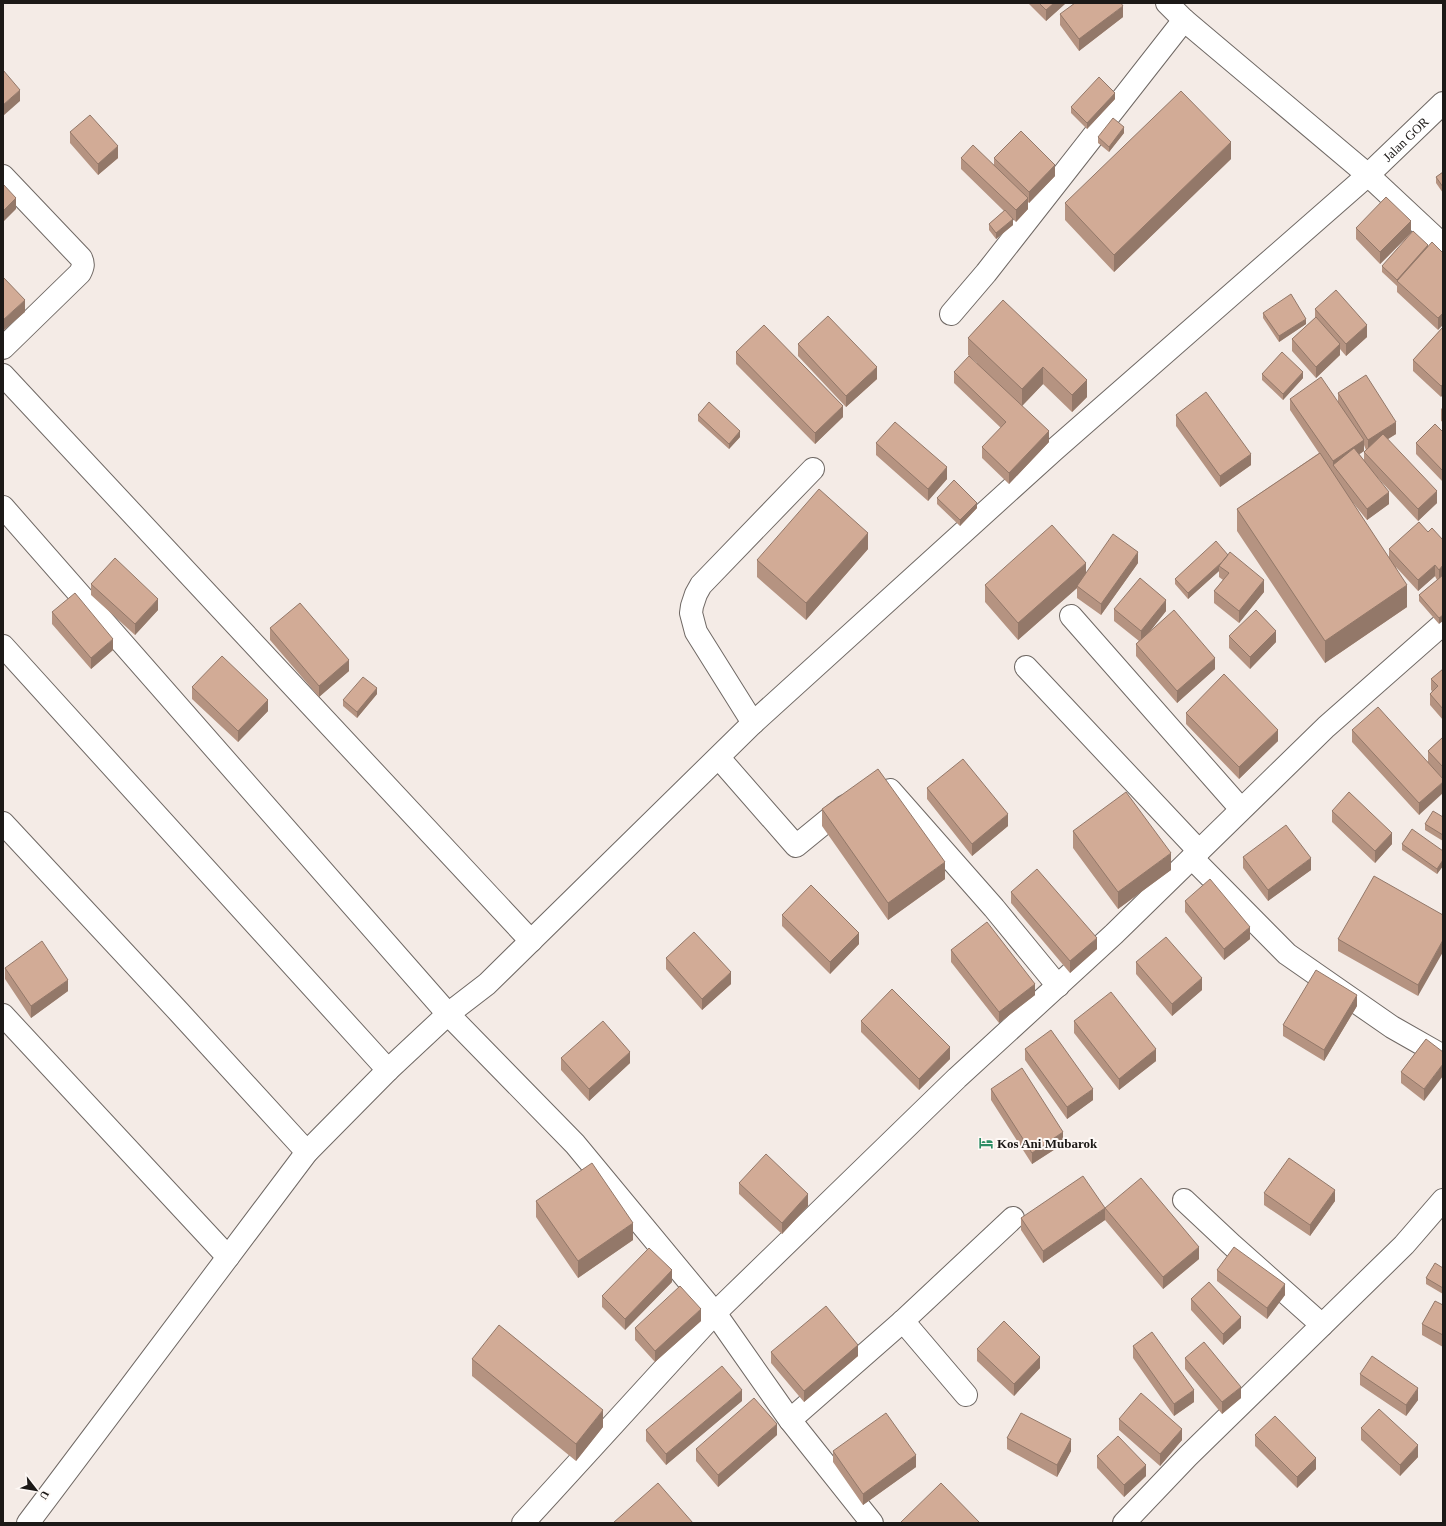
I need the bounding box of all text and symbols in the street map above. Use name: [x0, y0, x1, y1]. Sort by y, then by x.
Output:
street label: Jalan GOR: [1379, 114, 1432, 164]
hotel icon: Kos Ani Mubarok: [978, 1135, 994, 1151]
place label: Kos Ani Mubarok: [997, 1136, 1098, 1151]
north arrow: [16, 1470, 56, 1510]
text: U: [37, 1489, 52, 1502]

